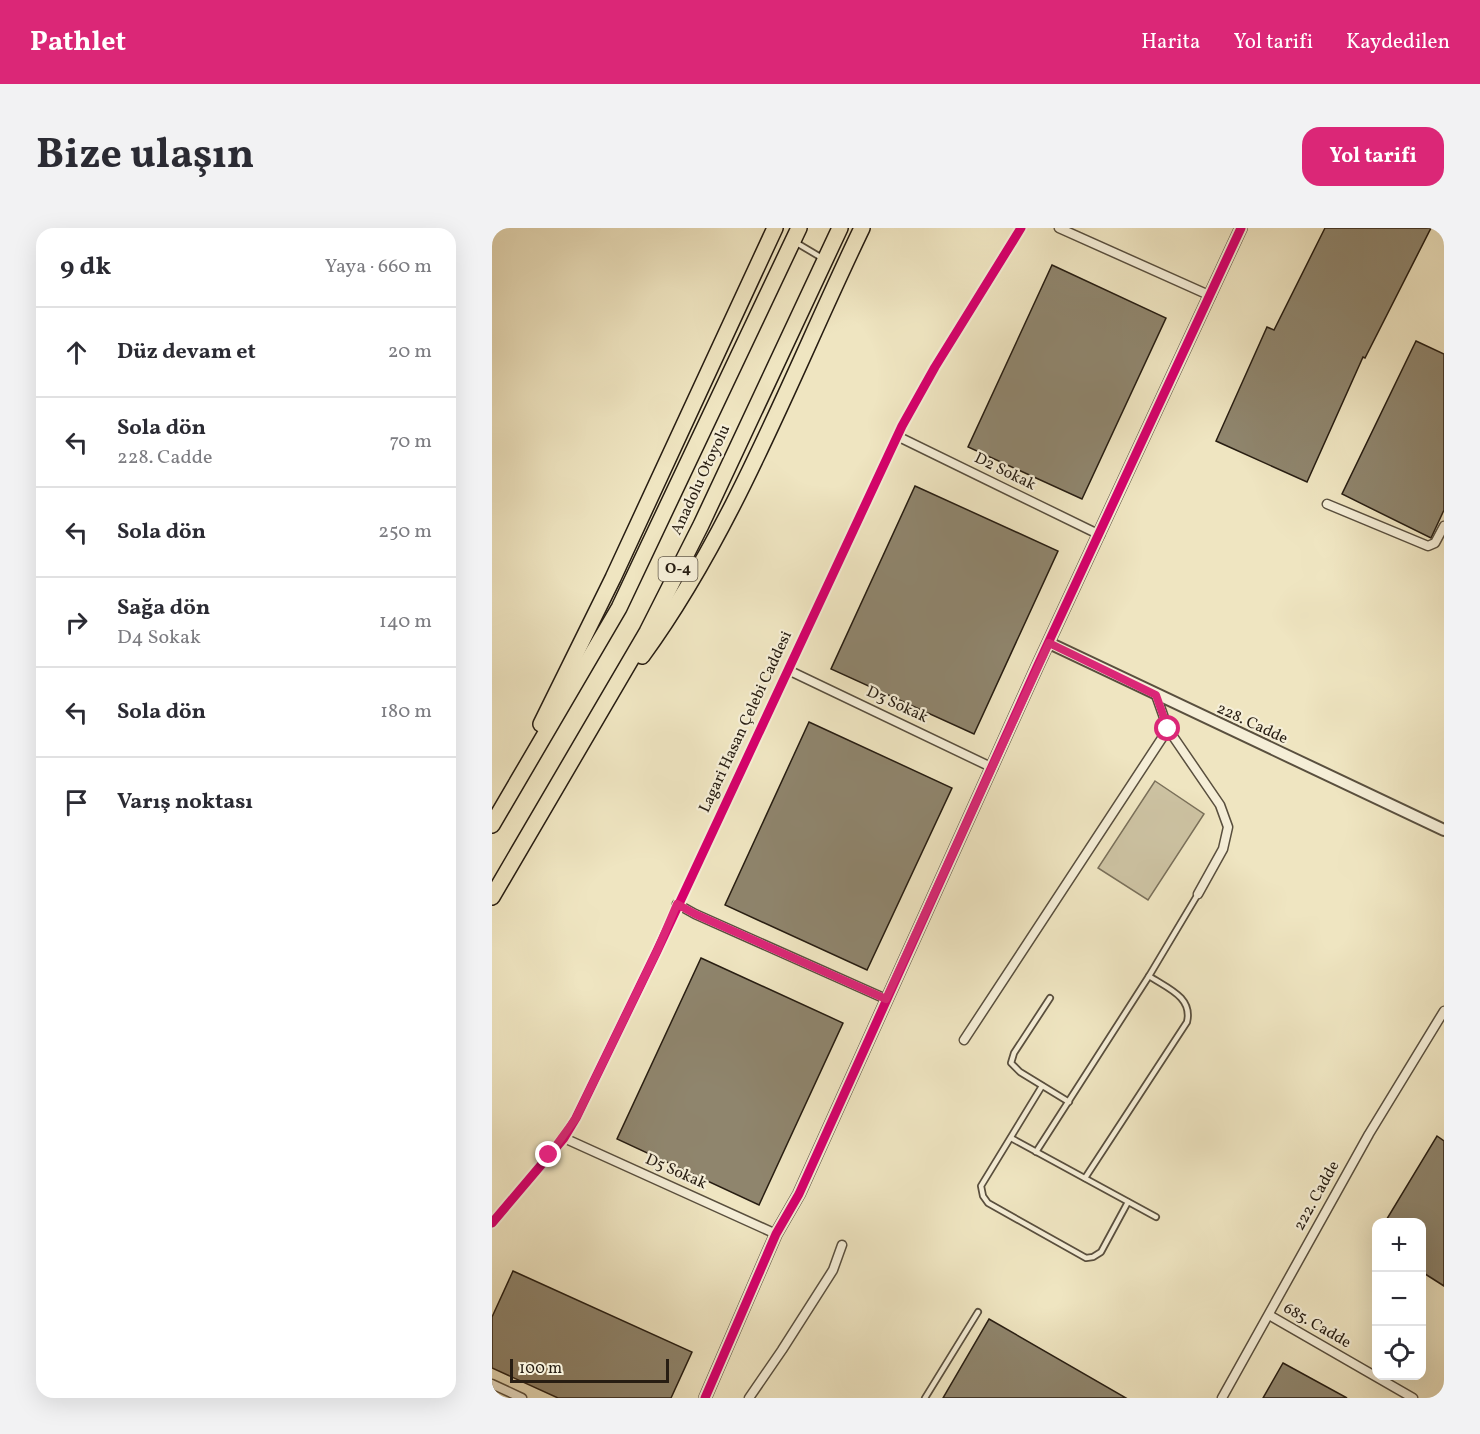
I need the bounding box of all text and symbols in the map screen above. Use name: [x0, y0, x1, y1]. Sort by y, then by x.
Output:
text: Pathlet: [30, 23, 126, 62]
text: Harita: [1141, 28, 1200, 57]
text: Yol tarifi: [1233, 28, 1313, 57]
text: Kaydedilen: [1346, 28, 1450, 57]
text: Bize ulaşın: [36, 127, 255, 186]
button: Yol tarifi: [1302, 127, 1444, 186]
text: 9 dk: [60, 249, 111, 285]
text: Yaya · 660 m: [325, 253, 432, 281]
icon: ahead: [60, 336, 93, 369]
text: Düz devam et: [117, 337, 256, 368]
text: 20 m: [388, 338, 432, 366]
text: Sola dön: [117, 413, 206, 444]
street label: Anadolu Otoyolu: [666, 421, 736, 539]
icon: left: [60, 426, 93, 459]
text: 70 m: [389, 428, 432, 456]
text: 228. Cadde: [117, 444, 212, 472]
street label: D2 Sokak: [970, 448, 1040, 496]
icon: left: [60, 516, 93, 549]
text: Sola dön: [117, 517, 206, 548]
text: 250 m: [378, 518, 432, 546]
road number: O-4: [658, 557, 698, 581]
text: Sağa dön: [117, 593, 210, 624]
icon: right: [60, 606, 93, 639]
text: 140 m: [379, 608, 432, 636]
text: D4 Sokak: [117, 624, 201, 652]
street label: Lagari Hasan Çelebi Caddesi: [694, 627, 798, 816]
street label: D3 Sokak: [863, 681, 932, 729]
icon: left: [60, 696, 93, 729]
text: Sola dön: [117, 697, 206, 728]
text: 180 m: [380, 698, 432, 726]
street label: 228. Cadde: [1213, 698, 1291, 750]
route start: [1154, 715, 1180, 741]
icon: arrive: [60, 786, 93, 819]
text: Varış noktası: [117, 787, 253, 818]
route end: [535, 1141, 561, 1167]
street label: D5 Sokak: [642, 1149, 710, 1195]
street label: 222. Cadde: [1289, 1157, 1345, 1235]
map controls: [1372, 1218, 1426, 1380]
button: +: [1372, 1218, 1426, 1272]
button: −: [1372, 1272, 1426, 1326]
street label: 685. Cadde: [1279, 1298, 1355, 1354]
button: locate: [1372, 1326, 1426, 1380]
scale bar: [510, 1356, 669, 1384]
text: 100 m: [519, 1358, 562, 1380]

